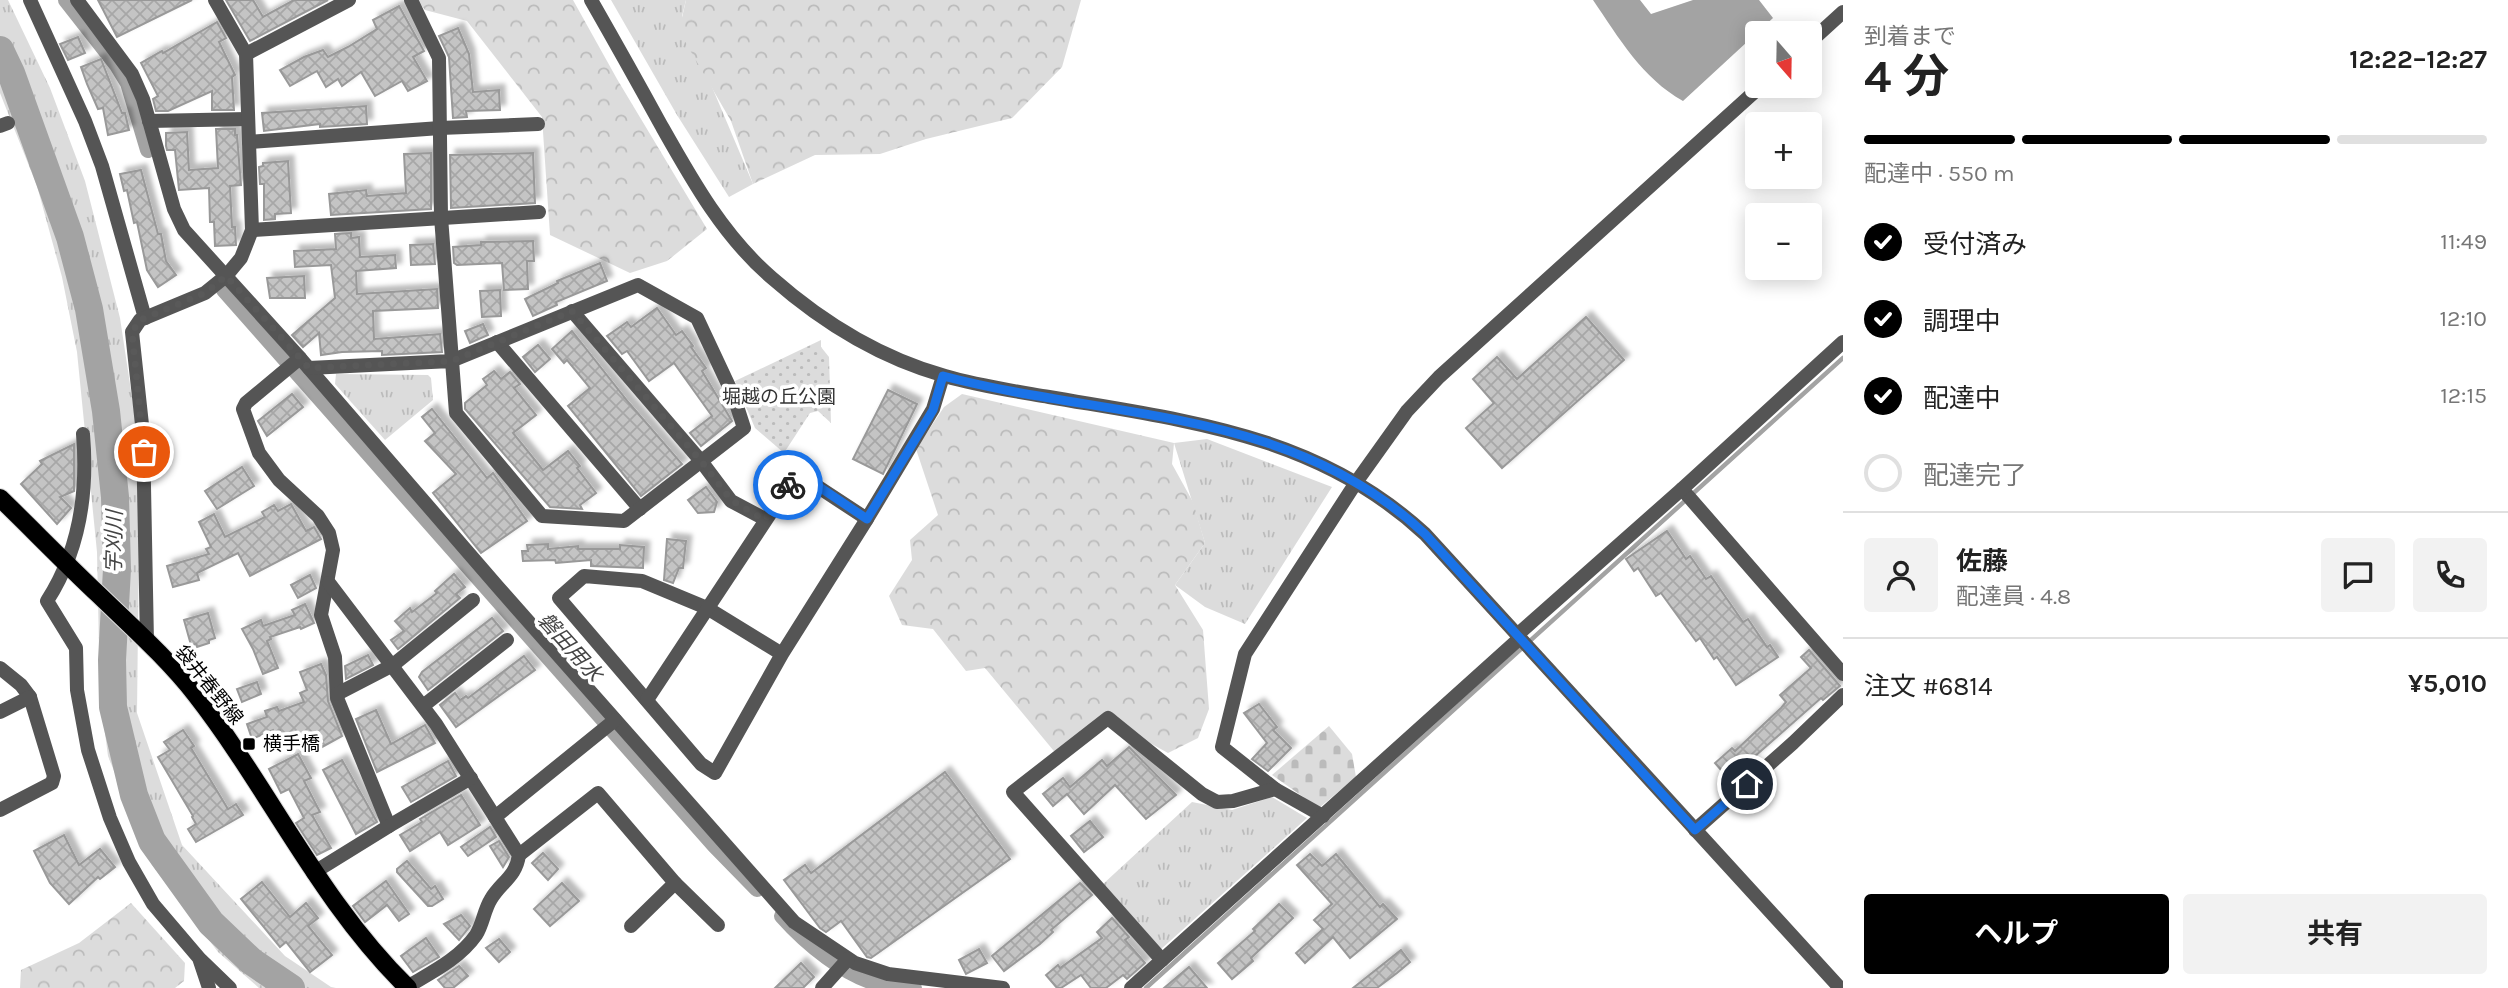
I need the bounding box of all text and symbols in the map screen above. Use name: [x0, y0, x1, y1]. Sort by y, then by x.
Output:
north arrow: [1745, 21, 1822, 98]
map controls: [1745, 21, 1822, 280]
text: 到着まで: [1864, 23, 1956, 50]
text: 12:22–12:27: [2349, 44, 2487, 75]
text: 4 分: [1864, 50, 1949, 104]
button: +: [1745, 112, 1822, 189]
text: 配達中 · 550 m: [1864, 160, 2015, 187]
button: −: [1745, 203, 1822, 280]
icon: check: [1864, 223, 1902, 261]
text: 11:49: [2440, 228, 2487, 255]
text: 受付済み: [1923, 229, 2027, 260]
icon: check: [1864, 300, 1902, 338]
text: 12:10: [2440, 305, 2487, 332]
text: 調理中: [1923, 306, 2001, 337]
icon: check: [1864, 377, 1902, 415]
text: 12:15: [2440, 382, 2487, 409]
text: 配達中: [1923, 383, 2001, 414]
park label: 堀越の丘公園: [722, 386, 836, 408]
pin: [114, 422, 174, 482]
icon: bag: [125, 433, 163, 471]
courier: [753, 450, 823, 520]
text: 配達完了: [1923, 460, 2027, 491]
icon: bike: [769, 466, 807, 504]
water label: 宇刈川: [101, 508, 127, 574]
button: person: [1864, 538, 1938, 612]
button: chat: [2321, 538, 2395, 612]
button: phone: [2413, 538, 2487, 612]
text: 佐藤: [1956, 546, 2008, 577]
text: 配達員 · 4.8: [1956, 583, 2071, 610]
water label: 磐田用水: [533, 608, 608, 688]
street label: 袋井春野線: [171, 641, 247, 729]
text: ¥5,010: [2408, 668, 2487, 699]
text: 注文 #6814: [1864, 671, 1992, 702]
place label: 横手橋: [263, 733, 320, 755]
marker: 横手橋: [241, 736, 257, 752]
pin: [1717, 754, 1777, 814]
icon: home: [1728, 765, 1766, 803]
button: ヘルプ: [1864, 894, 2169, 974]
button: 共有: [2183, 894, 2487, 974]

